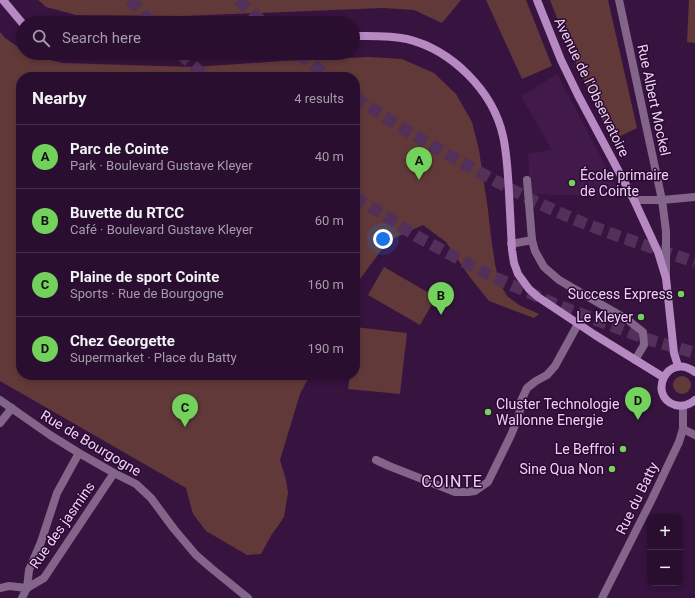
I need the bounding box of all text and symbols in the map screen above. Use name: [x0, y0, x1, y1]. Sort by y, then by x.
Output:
street label: Avenue de l'Observatoire: [551, 15, 633, 159]
search box: [16, 16, 360, 60]
icon: search: [30, 27, 52, 49]
text: Search here: [62, 29, 141, 47]
street label: Rue Albert Mockel: [634, 43, 674, 157]
text: Nearby: [32, 88, 87, 108]
text: 4 results: [294, 91, 344, 106]
text: Parc de Cointe: [70, 140, 169, 158]
pin: A: [406, 147, 432, 180]
text: A: [41, 149, 49, 164]
text: 40 m: [315, 149, 344, 164]
text: Park · Boulevard Gustave Kleyer: [70, 158, 253, 173]
place label: École primaire de Cointe: [580, 166, 669, 199]
marker: École primaire de Cointe: [567, 178, 577, 188]
text: Buvette du RTCC: [70, 204, 184, 222]
text: B: [41, 213, 49, 228]
text: 60 m: [315, 213, 344, 228]
text: Café · Boulevard Gustave Kleyer: [70, 222, 253, 237]
your location: [373, 229, 393, 249]
text: Plaine de sport Cointe: [70, 268, 219, 286]
text: C: [41, 277, 49, 292]
text: 160 m: [307, 277, 344, 292]
pin: B: [428, 282, 454, 315]
text: Sports · Rue de Bourgogne: [70, 286, 224, 301]
place label: Success Express: [568, 286, 673, 302]
marker: Success Express: [676, 289, 686, 299]
place label: Le Kleyer: [576, 309, 633, 325]
marker: Le Kleyer: [636, 312, 646, 322]
text: Chez Georgette: [70, 332, 175, 350]
text: D: [41, 341, 49, 356]
text: 190 m: [307, 341, 344, 356]
text: Supermarket · Place du Batty: [70, 350, 237, 365]
pin: D: [625, 387, 651, 420]
pin: C: [172, 394, 198, 427]
place label: Cluster Technologie Wallonne Energie: [496, 396, 619, 428]
street label: Rue de Bourgogne: [38, 407, 144, 479]
marker: Cluster Technologie Wallonne Energie: [483, 407, 493, 417]
place label: Le Beffroi: [555, 441, 615, 457]
marker: Le Beffroi: [618, 444, 628, 454]
street label: Rue du Batty: [613, 459, 662, 537]
place label: Sine Qua Non: [520, 461, 604, 477]
marker: Sine Qua Non: [607, 464, 617, 474]
district label: COINTE: [421, 472, 483, 491]
street label: Rue des jasmins: [26, 479, 98, 571]
map controls: [647, 514, 683, 586]
button: +: [647, 514, 683, 550]
button: −: [647, 550, 683, 586]

